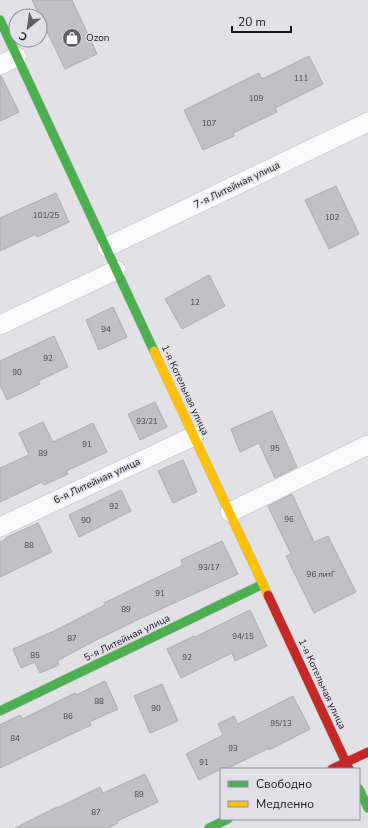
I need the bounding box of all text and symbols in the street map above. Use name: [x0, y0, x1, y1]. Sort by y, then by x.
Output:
north arrow: [8, 8, 48, 48]
scale bar: [232, 8, 291, 34]
text: 20 m: [238, 14, 266, 30]
shop icon: Ozon: [61, 27, 83, 49]
text: С: [16, 28, 30, 45]
place label: Ozon: [86, 31, 109, 45]
house number: 111: [294, 73, 308, 84]
house number: 109: [249, 93, 263, 104]
house number: 107: [202, 118, 216, 129]
street label: 7-я Литейная улица: [192, 158, 282, 212]
house number: 101/25: [33, 210, 59, 221]
house number: 102: [325, 212, 339, 223]
house number: 12: [190, 297, 200, 308]
house number: 94: [101, 324, 111, 335]
street label: 1-я Котельная улица: [158, 343, 212, 437]
house number: 92: [43, 353, 53, 364]
house number: 90: [12, 367, 22, 378]
house number: 93/21: [136, 416, 158, 427]
house number: 91: [82, 439, 92, 450]
house number: 95: [270, 443, 280, 454]
house number: 89: [38, 448, 48, 459]
street label: 6-я Литейная улица: [51, 455, 143, 507]
house number: 92: [109, 501, 119, 512]
house number: 96: [284, 514, 294, 525]
house number: 90: [81, 515, 91, 526]
house number: 88: [24, 540, 34, 551]
house number: 93/17: [198, 562, 220, 573]
house number: 96 литГ: [307, 569, 336, 580]
house number: 91: [155, 588, 165, 599]
house number: 89: [121, 604, 131, 615]
street label: 5-я Литейная улица: [82, 611, 172, 665]
house number: 94/15: [232, 631, 254, 642]
house number: 87: [67, 633, 77, 644]
street label: 1-я Котельная улица: [295, 637, 349, 731]
house number: 85: [30, 650, 40, 661]
house number: 92: [182, 652, 192, 663]
house number: 88: [94, 696, 104, 707]
house number: 90: [151, 703, 161, 714]
house number: 86: [63, 711, 73, 722]
house number: 95/13: [270, 718, 292, 729]
house number: 84: [10, 733, 20, 744]
house number: 93: [228, 743, 238, 754]
house number: 91: [199, 757, 209, 768]
legend: [220, 768, 360, 820]
text: Свободно: [256, 776, 312, 792]
house number: 89: [134, 789, 144, 800]
text: Медленно: [256, 796, 314, 812]
house number: 87: [91, 807, 101, 818]

